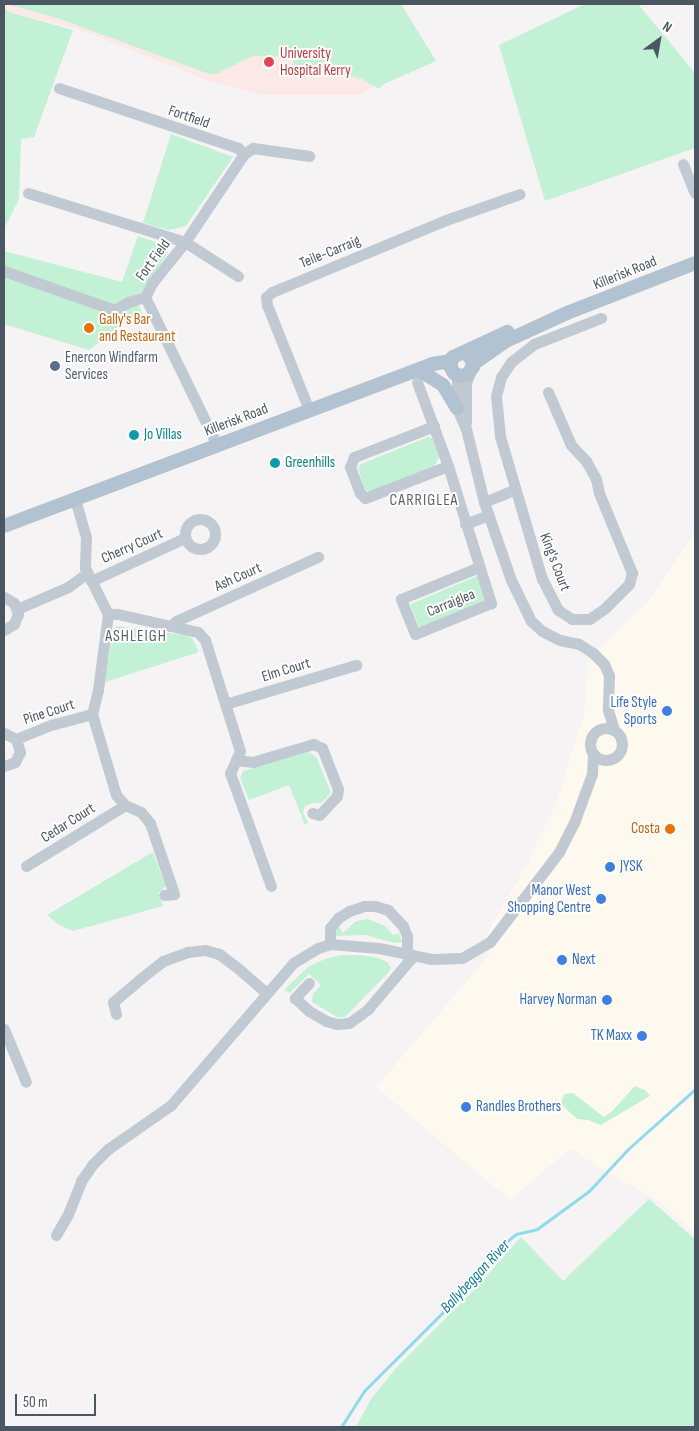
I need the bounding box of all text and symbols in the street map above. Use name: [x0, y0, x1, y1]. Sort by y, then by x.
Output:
north arrow: [634, 15, 684, 65]
text: N: [660, 18, 675, 36]
place label: University Hospital Kerry: [280, 44, 351, 79]
marker: University Hospital Kerry: [262, 55, 276, 69]
street label: Fortfield: [166, 102, 212, 132]
street label: Teile-Carraig: [297, 232, 363, 272]
street label: Fort Field: [132, 236, 174, 284]
street label: Killerisk Road: [591, 252, 659, 294]
place label: Gally's Bar and Restaurant: [99, 310, 175, 345]
marker: Gally's Bar and Restaurant: [83, 322, 95, 334]
place label: Enercon Windfarm Services: [65, 348, 158, 383]
marker: Enercon Windfarm Services: [49, 360, 61, 372]
street label: Killerisk Road: [202, 400, 270, 440]
place label: Jo Villas: [144, 426, 182, 444]
marker: Jo Villas: [128, 429, 140, 441]
place label: Greenhills: [285, 454, 335, 472]
marker: Greenhills: [269, 457, 281, 469]
district label: CARRIGLEA: [388, 491, 460, 511]
street label: Cherry Court: [99, 524, 165, 568]
street label: King's Court: [536, 530, 574, 594]
street label: Ash Court: [212, 559, 264, 595]
street label: Carraiglea: [424, 585, 478, 621]
district label: ASHLEIGH: [104, 627, 168, 647]
street label: Elm Court: [260, 654, 312, 686]
place label: Life Style Sports: [611, 693, 657, 728]
street label: Pine Court: [21, 695, 77, 729]
marker: Life Style Sports: [661, 705, 673, 717]
street label: Cedar Court: [38, 799, 98, 847]
place label: Costa: [631, 820, 660, 838]
marker: Costa: [664, 823, 676, 835]
place label: JYSK: [620, 858, 642, 876]
marker: JYSK: [604, 861, 616, 873]
place label: Manor West Shopping Centre: [508, 881, 591, 916]
marker: Manor West Shopping Centre: [595, 893, 607, 905]
place label: Next: [572, 951, 596, 969]
marker: Next: [556, 954, 568, 966]
place label: Harvey Norman: [519, 991, 597, 1009]
marker: Harvey Norman: [601, 994, 613, 1006]
place label: TK Maxx: [591, 1027, 632, 1045]
marker: TK Maxx: [636, 1030, 648, 1042]
place label: Randles Brothers: [476, 1098, 561, 1116]
marker: Randles Brothers: [460, 1101, 472, 1113]
water label: Ballybeggan River: [437, 1236, 515, 1318]
scale bar: [18, 1384, 99, 1416]
text: 50 m: [23, 1393, 48, 1412]

